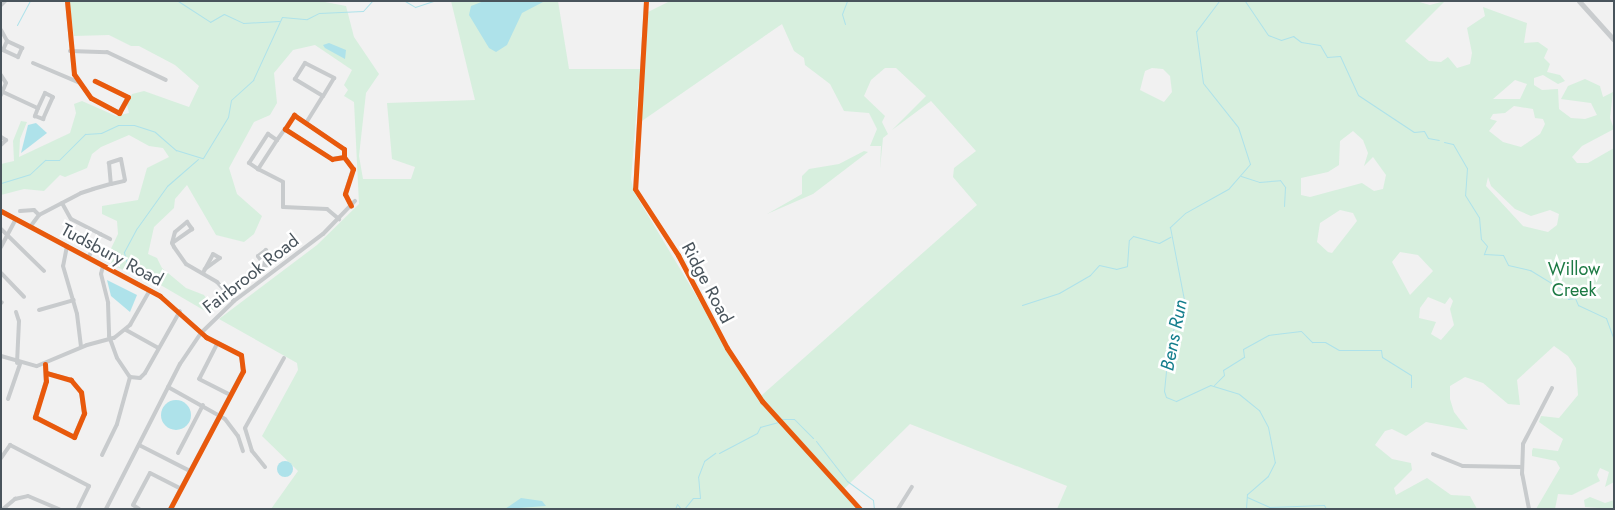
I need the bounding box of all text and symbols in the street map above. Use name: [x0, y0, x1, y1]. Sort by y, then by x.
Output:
street label: Tudsbury Road: [57, 219, 167, 291]
street label: Fairbrook Road: [199, 230, 303, 318]
street label: Ridge Road: [677, 239, 737, 327]
park label: Willow Creek: [1548, 259, 1600, 302]
water label: Bens Run: [1156, 297, 1192, 373]

